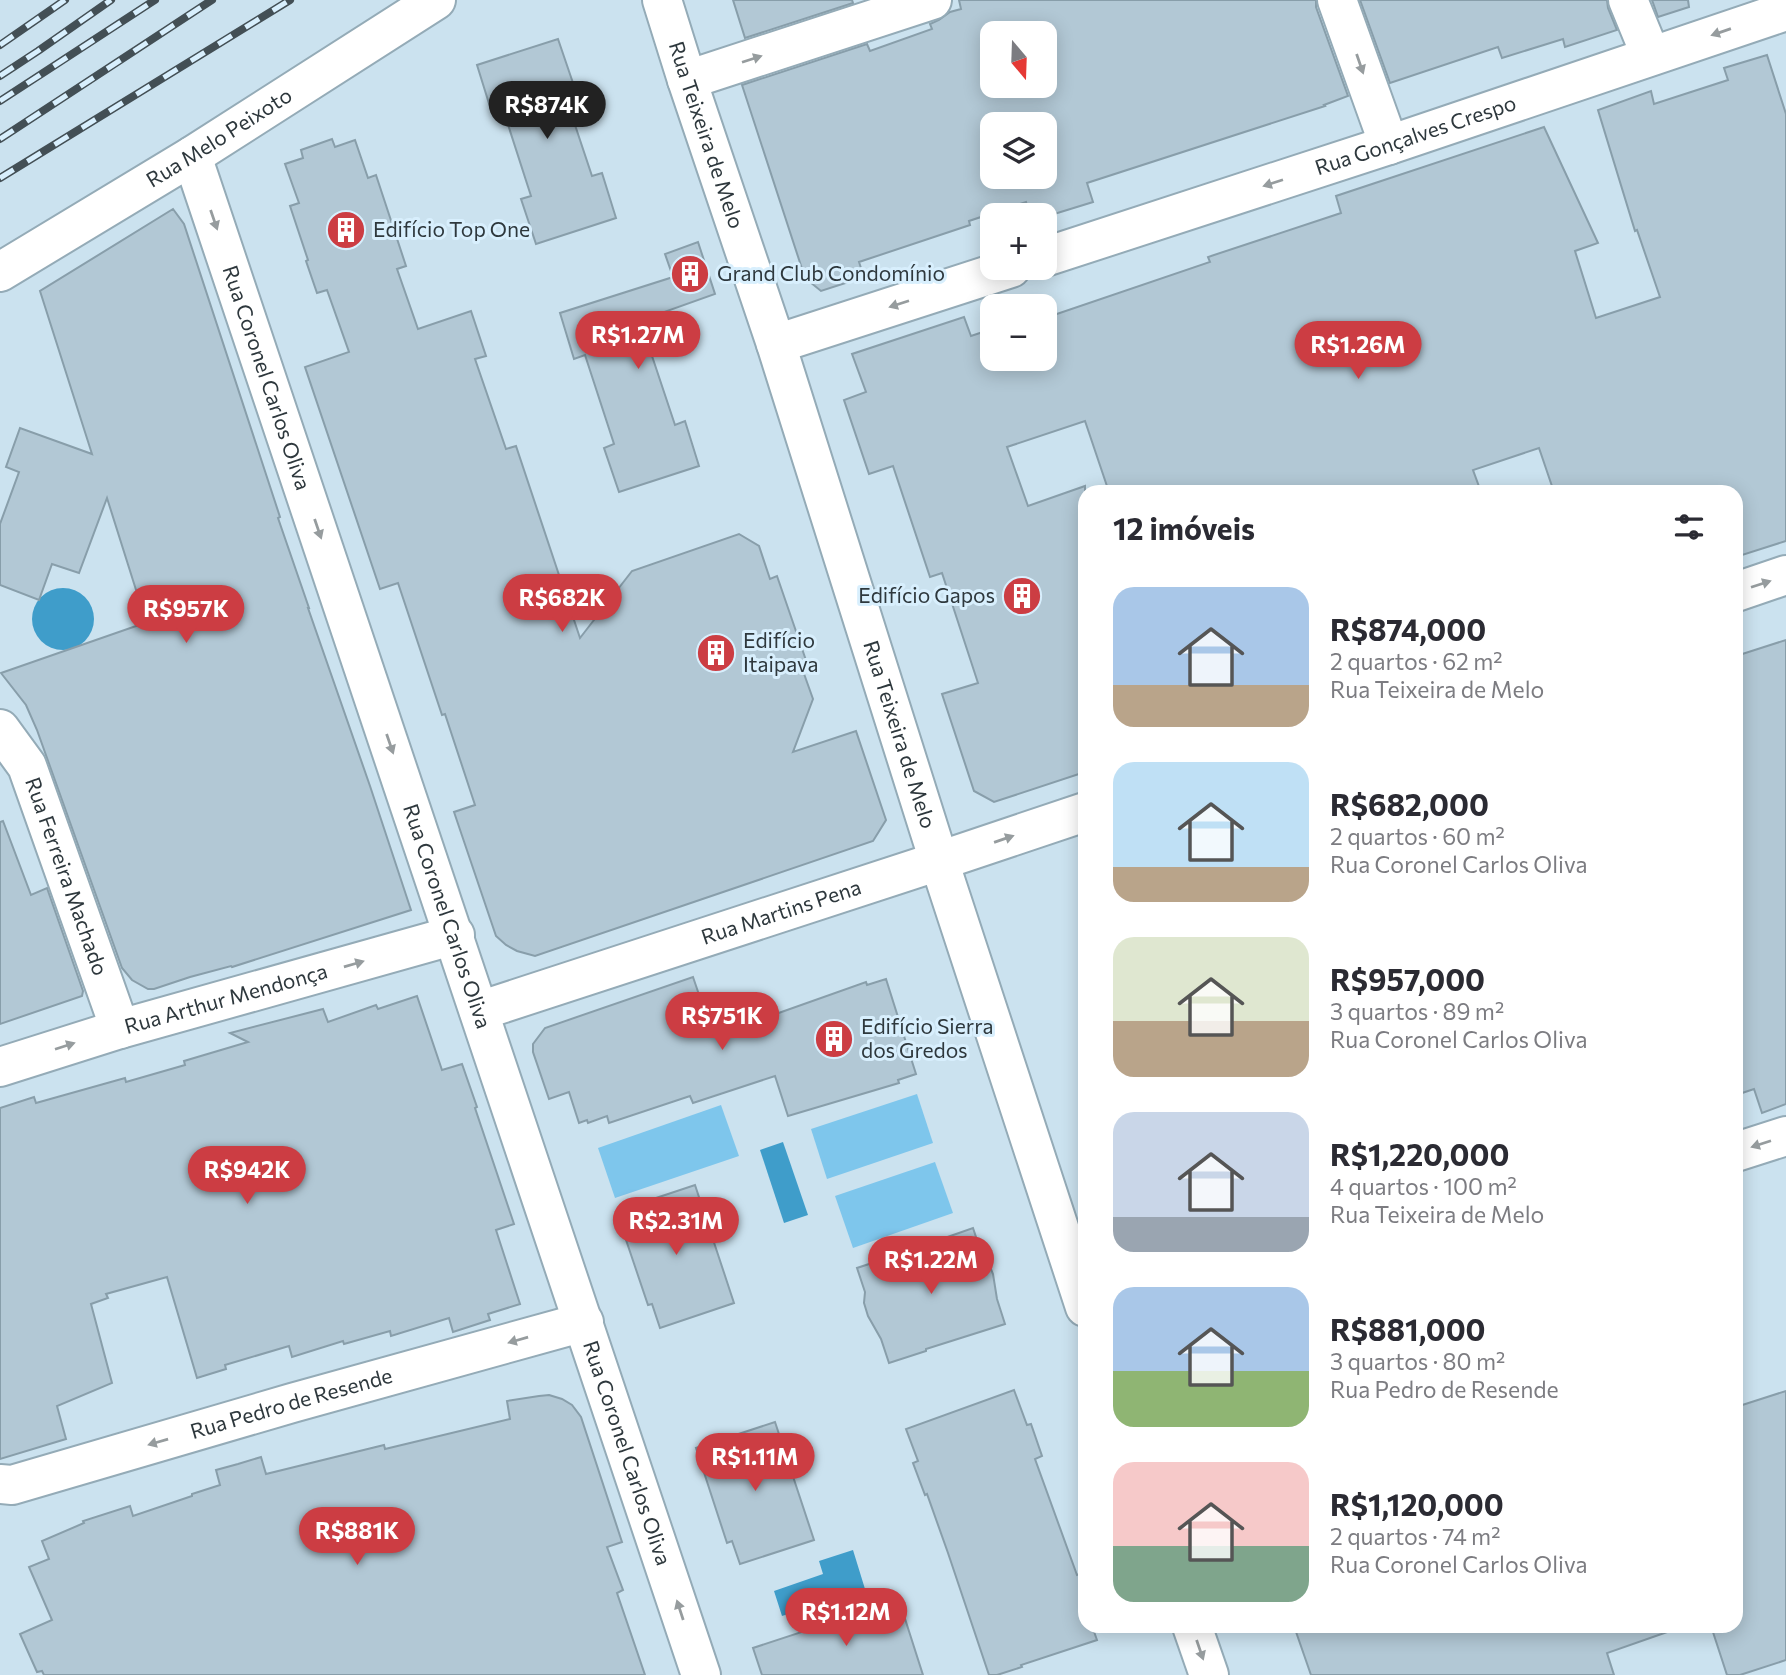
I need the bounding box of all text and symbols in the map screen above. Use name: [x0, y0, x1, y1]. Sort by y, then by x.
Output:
north arrow: [980, 21, 1057, 98]
map controls: [980, 21, 1057, 371]
one-way arrow: [1711, 28, 1732, 38]
street label: Rua Teixeira de Melo: [665, 38, 750, 231]
one-way arrow: [741, 53, 762, 64]
one-way arrow: [1355, 54, 1366, 75]
street label: Rua Melo Peixoto: [141, 82, 296, 192]
pin: R$874K: [490, 82, 604, 141]
street label: Rua Gonçalves Crespo: [1311, 89, 1519, 179]
text: R$874K: [505, 90, 589, 118]
button: layers: [980, 112, 1057, 189]
one-way arrow: [1263, 178, 1284, 188]
button: +: [980, 203, 1057, 280]
building icon: Edifício Top One: [325, 209, 367, 251]
one-way arrow: [210, 210, 220, 231]
place label: Edifício Top One: [373, 216, 530, 241]
building icon: Grand Club Condomínio: [669, 253, 711, 295]
place label: Grand Club Condomínio: [717, 260, 945, 285]
street label: Rua Coronel Carlos Oliva: [219, 262, 317, 493]
button: −: [980, 294, 1057, 371]
one-way arrow: [889, 299, 910, 310]
pin: R$1.27M: [573, 312, 703, 371]
text: R$1.27M: [591, 320, 685, 348]
pin: R$1.26M: [1293, 322, 1423, 381]
text: R$1.26M: [1311, 330, 1405, 358]
icon: filters: [1670, 508, 1708, 546]
text: 12 imóveis: [1113, 509, 1255, 546]
one-way arrow: [313, 518, 324, 539]
pin: R$682K: [505, 574, 619, 634]
building icon: Edifício Gapos: [1001, 575, 1043, 617]
one-way arrow: [1751, 578, 1772, 589]
place label: Edifício Gapos: [858, 582, 995, 607]
text: R$682K: [519, 583, 605, 611]
pin: R$957K: [129, 586, 243, 645]
text: R$957K: [143, 594, 229, 622]
text: R$874,000: [1330, 610, 1486, 647]
icon: home: [1169, 615, 1253, 699]
place label: Edifício Itaipava: [743, 627, 819, 676]
building icon: Edifício Itaipava: [695, 632, 737, 674]
street label: Rua Teixeira de Melo: [859, 637, 942, 831]
text: 2 quartos · 62 m²: [1330, 647, 1503, 675]
text: Rua Teixeira de Melo: [1330, 675, 1544, 703]
one-way arrow: [386, 734, 396, 755]
street label: Rua Ferreira Machado: [21, 774, 114, 978]
text: R$682,000: [1330, 785, 1489, 822]
icon: home: [1169, 790, 1253, 874]
street label: Rua Coronel Carlos Oliva: [399, 800, 497, 1031]
text: 2 quartos · 60 m²: [1330, 822, 1505, 850]
one-way arrow: [993, 833, 1014, 844]
text: Rua Coronel Carlos Oliva: [1330, 850, 1588, 878]
street label: Rua Martins Pena: [698, 873, 864, 949]
street label: Rua Arthur Mendonça: [121, 957, 330, 1038]
one-way arrow: [344, 958, 365, 968]
text: R$957,000: [1330, 960, 1485, 997]
icon: home: [1169, 965, 1253, 1049]
pin: R$751K: [665, 992, 779, 1052]
text: 3 quartos · 89 m²: [1330, 997, 1504, 1025]
text: R$751K: [681, 1001, 763, 1029]
place label: Edifício Sierra dos Gredos: [861, 1013, 993, 1062]
building icon: Edifício Sierra dos Gredos: [813, 1018, 855, 1060]
text: Rua Coronel Carlos Oliva: [1330, 1025, 1588, 1053]
one-way arrow: [55, 1040, 76, 1051]
text: R$1,220,000: [1330, 1135, 1509, 1172]
one-way arrow: [1750, 1139, 1771, 1150]
icon: home: [1169, 1140, 1253, 1224]
pin: R$942K: [190, 1146, 304, 1206]
text: R$942K: [204, 1155, 290, 1183]
text: 4 quartos · 100 m²: [1330, 1172, 1517, 1200]
pin: R$2.31M: [611, 1198, 741, 1257]
text: Rua Teixeira de Melo: [1330, 1200, 1544, 1228]
text: R$2.31M: [629, 1206, 723, 1234]
pin: R$1.22M: [866, 1236, 996, 1296]
text: R$1.22M: [884, 1245, 978, 1273]
text: R$881,000: [1330, 1310, 1486, 1347]
icon: home: [1169, 1315, 1253, 1399]
one-way arrow: [507, 1336, 528, 1346]
street label: Rua Coronel Carlos Oliva: [579, 1337, 677, 1568]
text: 3 quartos · 80 m²: [1330, 1347, 1505, 1375]
street label: Rua Pedro de Resende: [187, 1362, 395, 1443]
text: Rua Pedro de Resende: [1330, 1375, 1559, 1403]
pin: R$1.11M: [690, 1434, 820, 1493]
one-way arrow: [147, 1438, 168, 1448]
text: R$1.11M: [712, 1442, 798, 1470]
text: R$1,120,000: [1330, 1485, 1504, 1522]
icon: home: [1169, 1490, 1253, 1574]
pin: R$881K: [300, 1508, 414, 1567]
text: R$881K: [315, 1516, 399, 1544]
text: 2 quartos · 74 m²: [1330, 1522, 1500, 1550]
text: Rua Coronel Carlos Oliva: [1330, 1550, 1588, 1578]
pin: R$1.12M: [781, 1588, 911, 1648]
text: R$1.12M: [801, 1597, 891, 1625]
one-way arrow: [674, 1600, 685, 1621]
one-way arrow: [1195, 1640, 1206, 1661]

